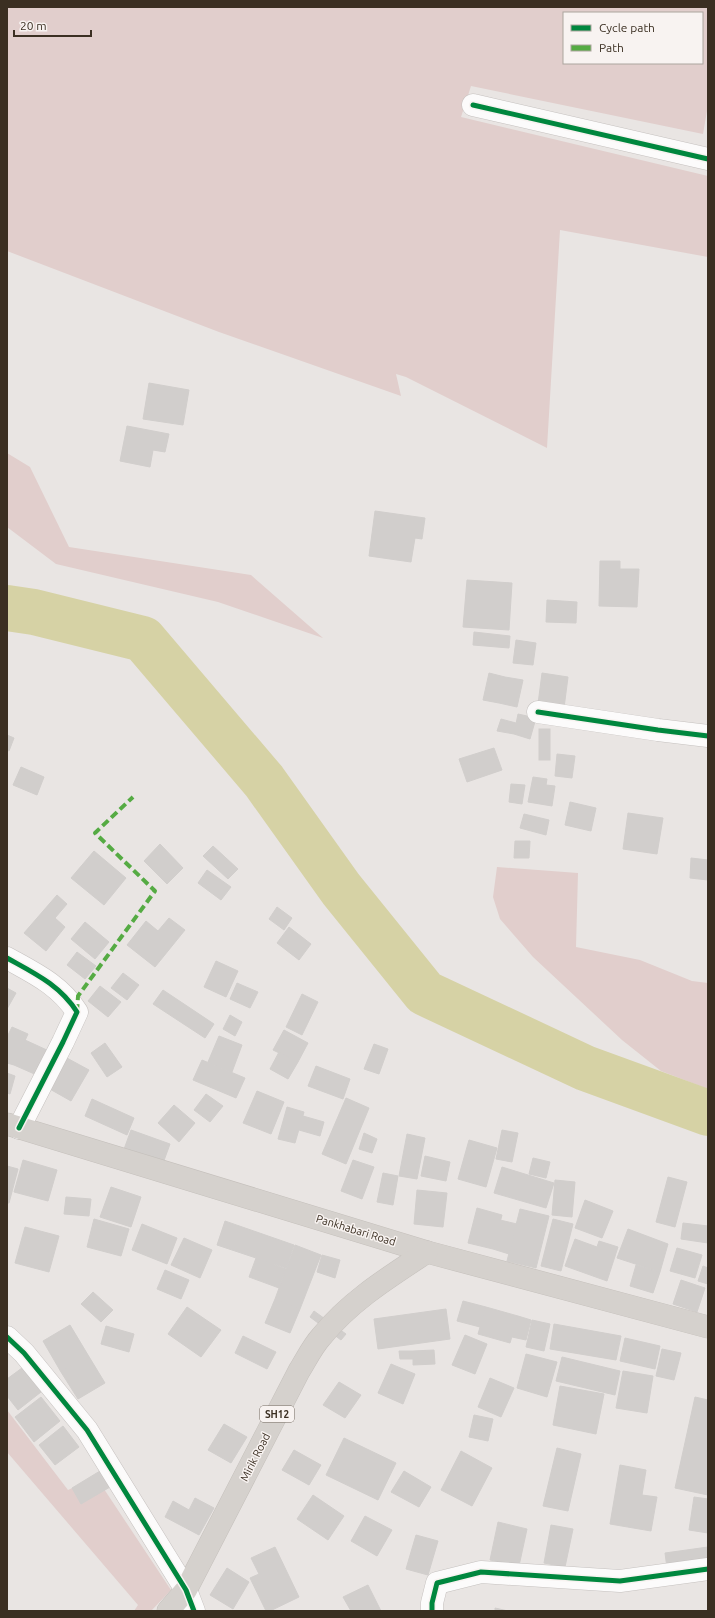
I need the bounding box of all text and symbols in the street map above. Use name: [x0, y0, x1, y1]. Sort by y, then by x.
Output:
scale bar: [14, 12, 91, 38]
legend: [563, 12, 703, 64]
text: 20 m: [20, 19, 47, 32]
text: Cycle path: [599, 21, 655, 34]
text: Path: [599, 41, 624, 54]
street label: Pankhabari Road: [315, 1212, 397, 1248]
road number: SH12: [260, 1406, 294, 1422]
street label: Mirik Road: [238, 1431, 272, 1483]

